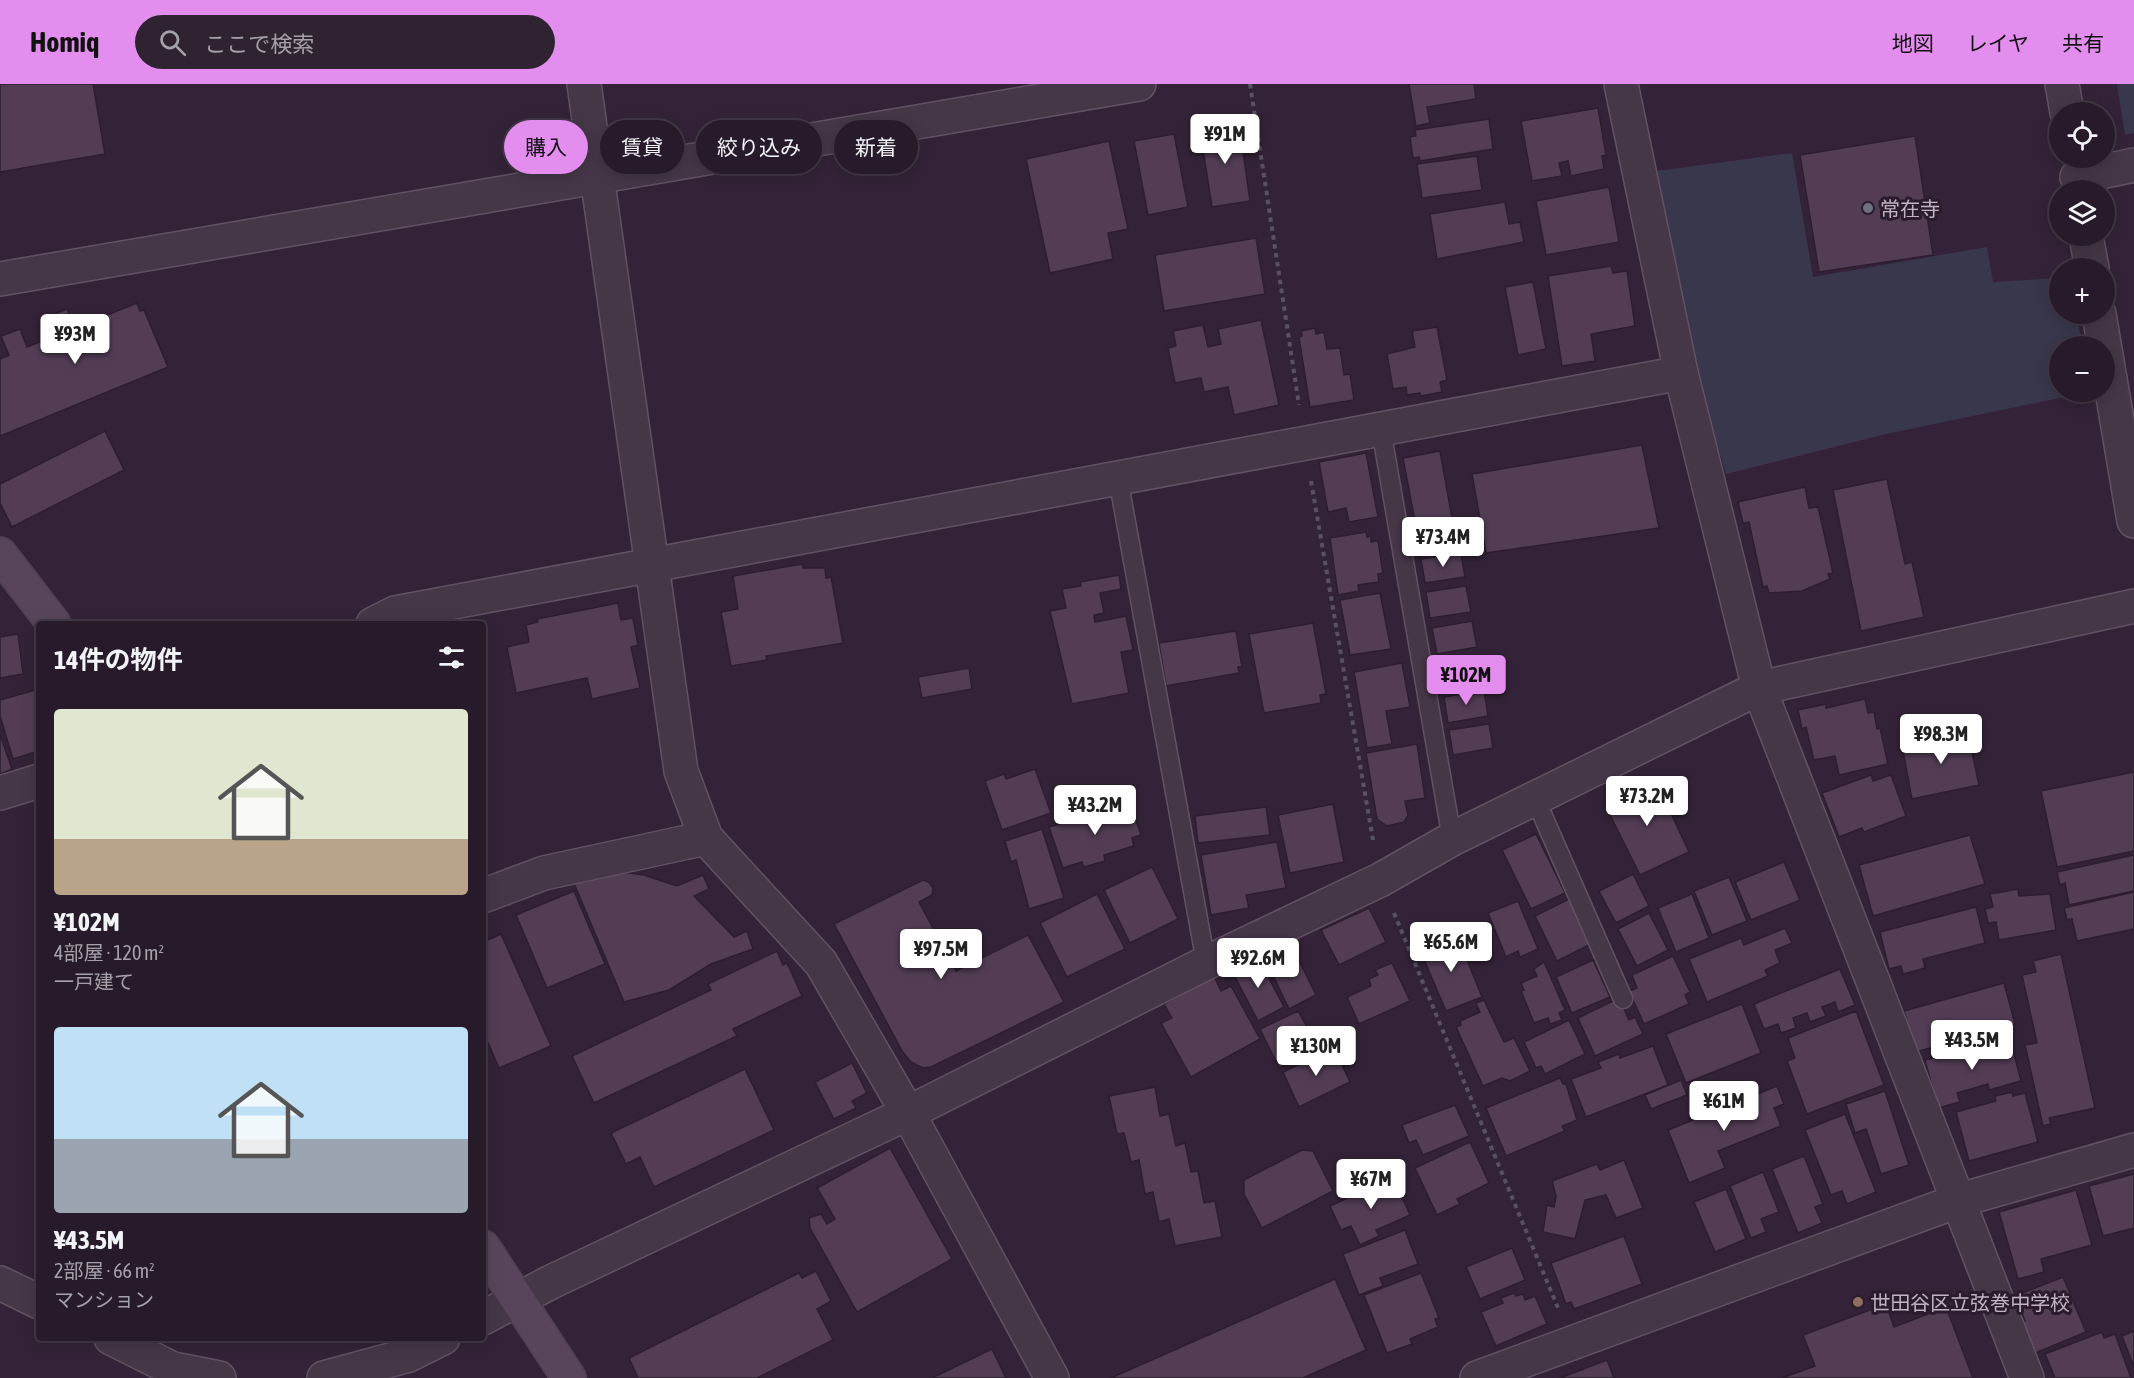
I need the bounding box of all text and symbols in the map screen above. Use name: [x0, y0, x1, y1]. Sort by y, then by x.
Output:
search box: [135, 15, 555, 69]
text: Homiq: [30, 26, 99, 58]
icon: search: [156, 26, 189, 59]
text: ここで検索: [204, 31, 314, 57]
text: 地図: [1892, 31, 1934, 55]
text: レイヤ: [1967, 31, 2029, 55]
text: 共有: [2062, 31, 2104, 55]
map controls: [2049, 102, 2115, 402]
button: locate: [2049, 102, 2115, 168]
pin: ¥91M: [1189, 114, 1261, 165]
chip: 購入: [504, 120, 588, 174]
chip: 賃貸: [600, 120, 684, 174]
chip: 絞り込み: [696, 120, 822, 174]
chip: 新着: [834, 120, 918, 174]
text: ¥91M: [1204, 122, 1246, 145]
button: layers: [2049, 180, 2115, 246]
place label: 常在寺: [1880, 197, 1940, 220]
marker: 常在寺: [1861, 201, 1875, 215]
button: +: [2049, 258, 2115, 324]
pin: ¥93M: [39, 314, 111, 365]
text: ¥93M: [54, 322, 96, 345]
button: −: [2049, 336, 2115, 402]
pin: ¥73.4M: [1394, 517, 1492, 568]
text: ¥73.4M: [1416, 525, 1470, 548]
icon: filters: [435, 641, 468, 674]
text: 14件の物件: [54, 645, 182, 675]
pin: ¥102M: [1424, 655, 1508, 706]
text: ¥102M: [1441, 663, 1491, 686]
pin: ¥98.3M: [1892, 714, 1990, 765]
text: ¥98.3M: [1914, 722, 1968, 745]
icon: home: [207, 748, 315, 856]
pin: ¥73.2M: [1598, 776, 1696, 827]
text: ¥73.2M: [1620, 784, 1674, 807]
pin: ¥43.2M: [1046, 785, 1144, 836]
text: ¥43.2M: [1068, 793, 1122, 816]
text: ¥102M: [54, 907, 120, 937]
pin: ¥65.6M: [1402, 922, 1500, 973]
pin: ¥97.5M: [892, 929, 990, 980]
text: ¥65.6M: [1424, 930, 1478, 953]
text: ¥97.5M: [914, 937, 968, 960]
pin: ¥92.6M: [1209, 938, 1307, 989]
text: 4部屋 · 120 m²: [54, 941, 164, 964]
text: ¥92.6M: [1231, 946, 1285, 969]
text: 一戸建て: [54, 970, 134, 993]
pin: ¥43.5M: [1923, 1020, 2021, 1071]
pin: ¥130M: [1274, 1026, 1358, 1077]
text: ¥43.5M: [1945, 1028, 1999, 1051]
text: ¥130M: [1291, 1034, 1341, 1057]
icon: home: [207, 1066, 315, 1174]
pin: ¥61M: [1688, 1081, 1760, 1132]
text: ¥61M: [1703, 1089, 1745, 1112]
pin: ¥67M: [1335, 1159, 1407, 1210]
text: ¥67M: [1350, 1167, 1392, 1190]
text: ¥43.5M: [54, 1225, 124, 1255]
text: 2部屋 · 66 m²: [54, 1259, 155, 1282]
text: マンション: [54, 1288, 154, 1311]
place label: 世田谷区立弦巻中学校: [1870, 1291, 2070, 1314]
marker: 世田谷区立弦巻中学校: [1851, 1295, 1865, 1309]

